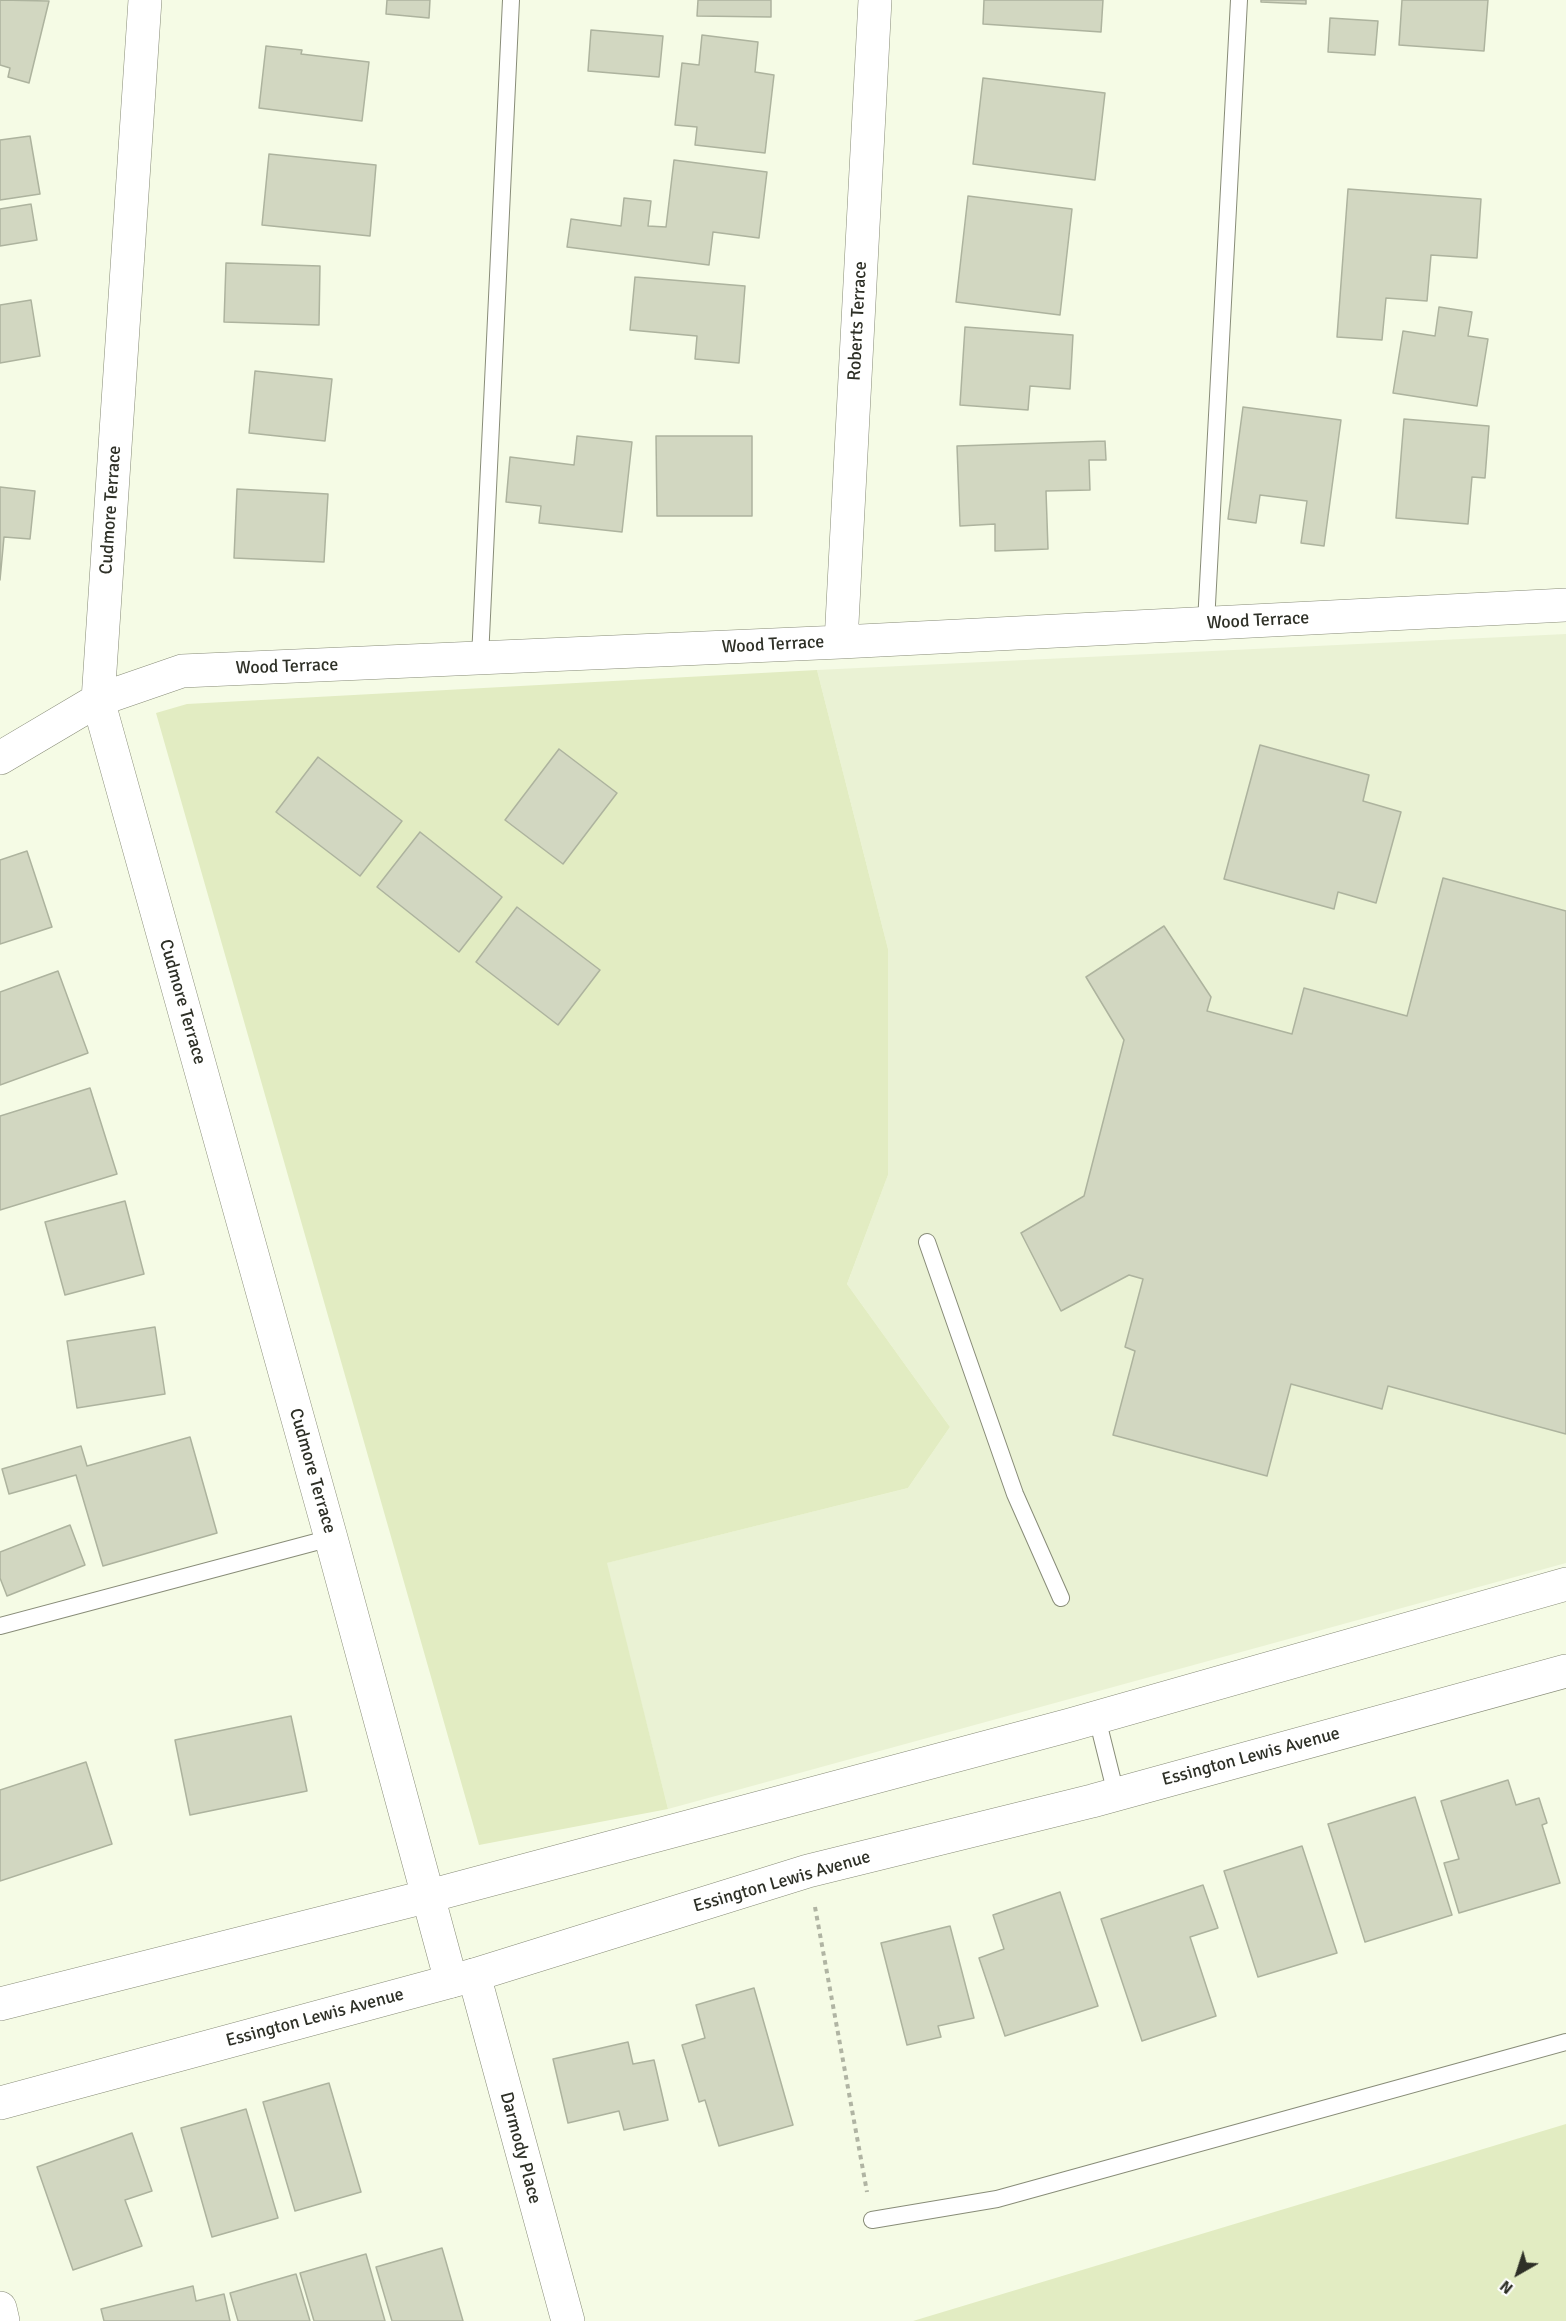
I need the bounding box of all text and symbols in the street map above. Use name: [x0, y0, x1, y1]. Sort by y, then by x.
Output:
street label: Roberts Terrace: [844, 261, 872, 381]
street label: Cudmore Terrace: [96, 445, 126, 575]
street label: Wood Terrace: [1206, 608, 1310, 634]
street label: Wood Terrace: [721, 632, 825, 658]
street label: Wood Terrace: [235, 654, 339, 680]
street label: Cudmore Terrace: [154, 937, 210, 1067]
street label: Cudmore Terrace: [284, 1406, 340, 1536]
street label: Essington Lewis Avenue: [1160, 1723, 1342, 1791]
street label: Essington Lewis Avenue: [691, 1846, 873, 1918]
street label: Essington Lewis Avenue: [224, 1984, 406, 2052]
street label: Darmody Place: [495, 2090, 545, 2206]
north arrow: [1488, 2243, 1548, 2303]
text: N: [1496, 2276, 1517, 2298]

